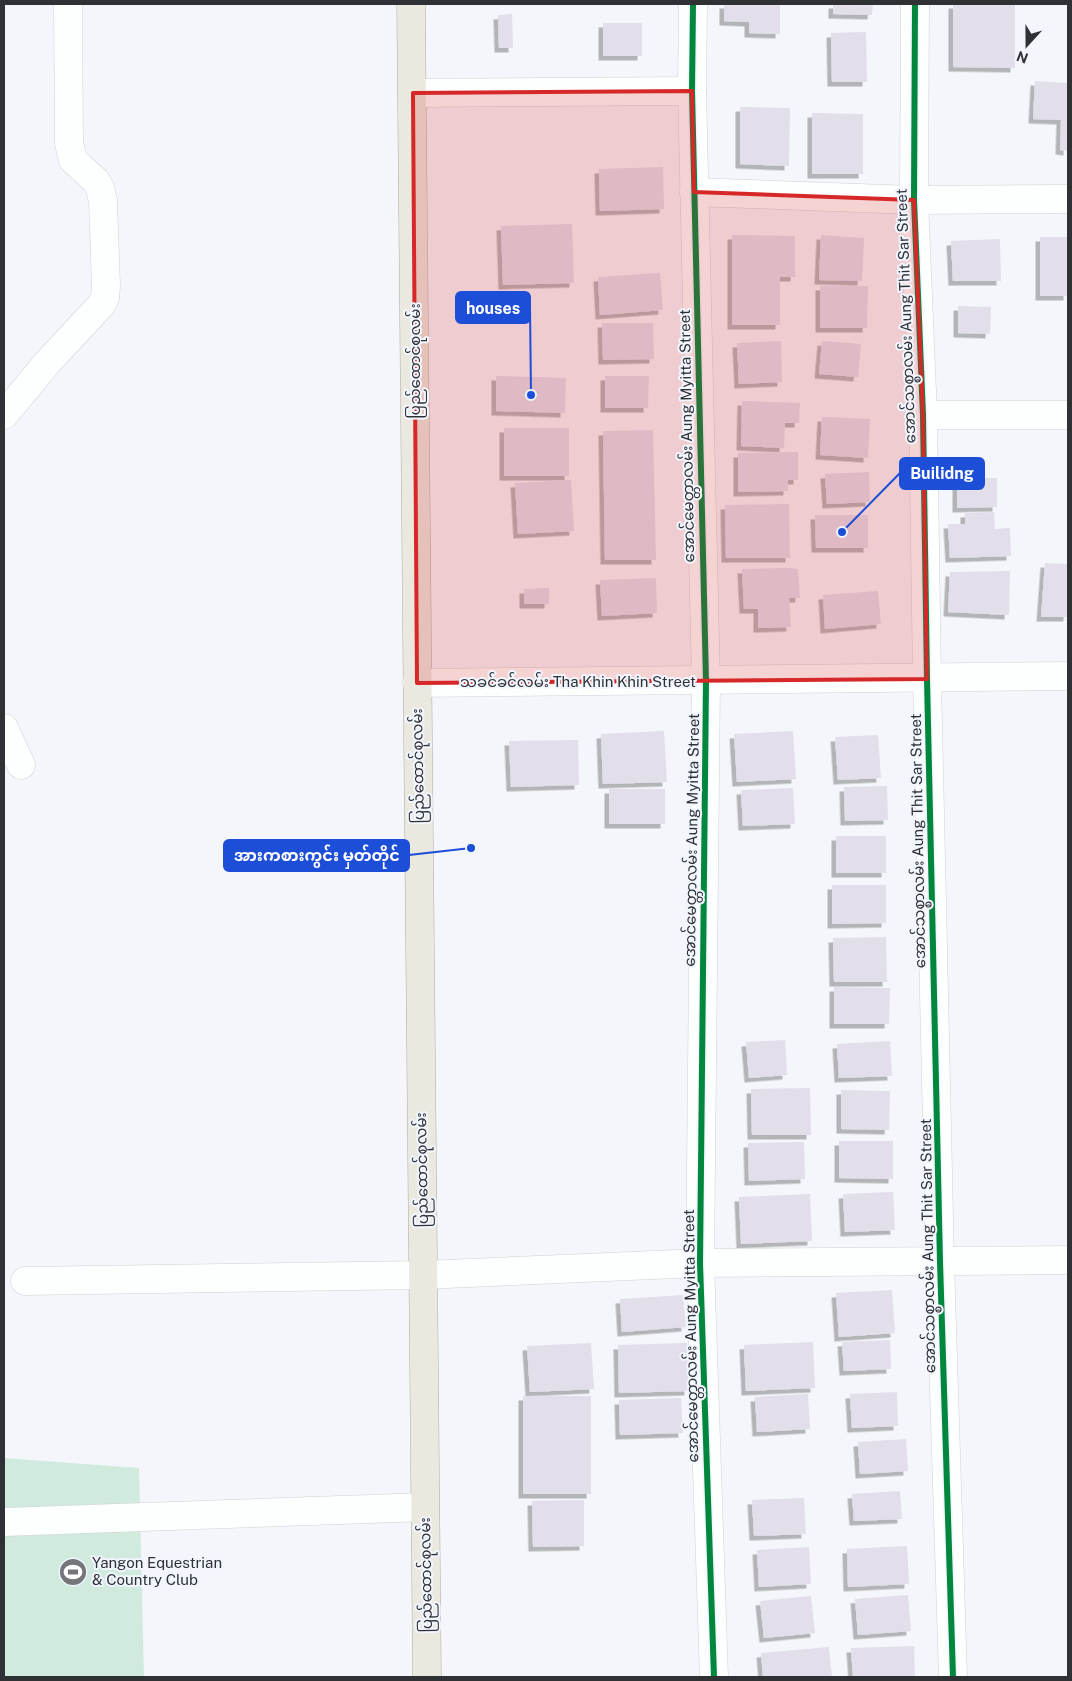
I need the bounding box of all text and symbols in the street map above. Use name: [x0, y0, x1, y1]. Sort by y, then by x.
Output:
north arrow: [1002, 20, 1052, 70]
text: N: [1014, 48, 1030, 67]
street label: အောင်သစ္စာလမ်း Aung Thit Sar Street: [892, 188, 923, 444]
callout: houses: [456, 292, 530, 323]
text: houses: [466, 299, 520, 318]
street label: ပြည်ထောင်စုလမ်း: [405, 303, 427, 419]
street label: အောင်မေတ္တာလမ်း Aung Myitta Street: [675, 309, 701, 563]
callout: Builidng: [900, 458, 984, 489]
text: Builidng: [910, 464, 974, 483]
street label: သခင်ခင်လမ်း Tha Khin Khin Street: [460, 672, 696, 690]
street label: ပြည်ထောင်စုလမ်း: [407, 708, 431, 824]
street label: အောင်မေတ္တာလမ်း Aung Myitta Street: [680, 713, 706, 967]
street label: အောင်သစ္စာလမ်း Aung Thit Sar Street: [906, 713, 933, 969]
callout: အားကစားကွင်း မှတ်တိုင်: [224, 840, 409, 871]
text: အားကစားကွင်း မှတ်တိုင်: [234, 844, 400, 869]
street label: ပြည်ထောင်စုလမ်း: [411, 1112, 435, 1228]
street label: အောင်သစ္စာလမ်း Aung Thit Sar Street: [916, 1118, 943, 1374]
street label: အောင်မေတ္တာလမ်း Aung Myitta Street: [679, 1209, 705, 1463]
street label: ပြည်ထောင်စုလမ်း: [415, 1517, 439, 1633]
place label: Yangon Equestrian & Country Club: [92, 1554, 222, 1588]
sports icon: Yangon Equestrian & Country Club: [58, 1557, 88, 1587]

